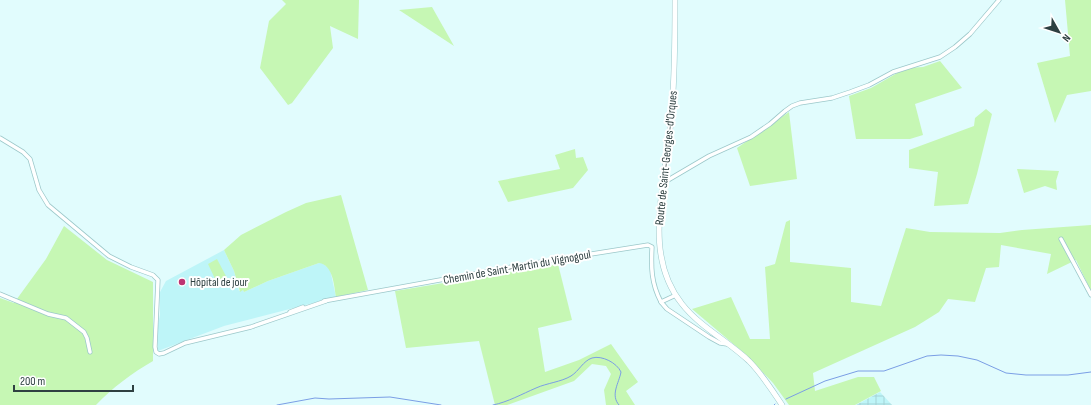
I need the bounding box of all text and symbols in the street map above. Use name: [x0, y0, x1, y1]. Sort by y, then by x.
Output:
north arrow: [1039, 12, 1079, 52]
text: N: [1059, 32, 1073, 44]
street label: Route de Saint-Georges-d'Orques: [652, 90, 681, 226]
street label: Chemin de Saint-Martin du Vignogoul: [442, 247, 592, 288]
place label: Hôpital de jour: [190, 275, 249, 290]
marker: Hôpital de jour: [177, 277, 187, 287]
scale bar: [14, 367, 133, 393]
text: 200 m: [20, 374, 46, 389]

